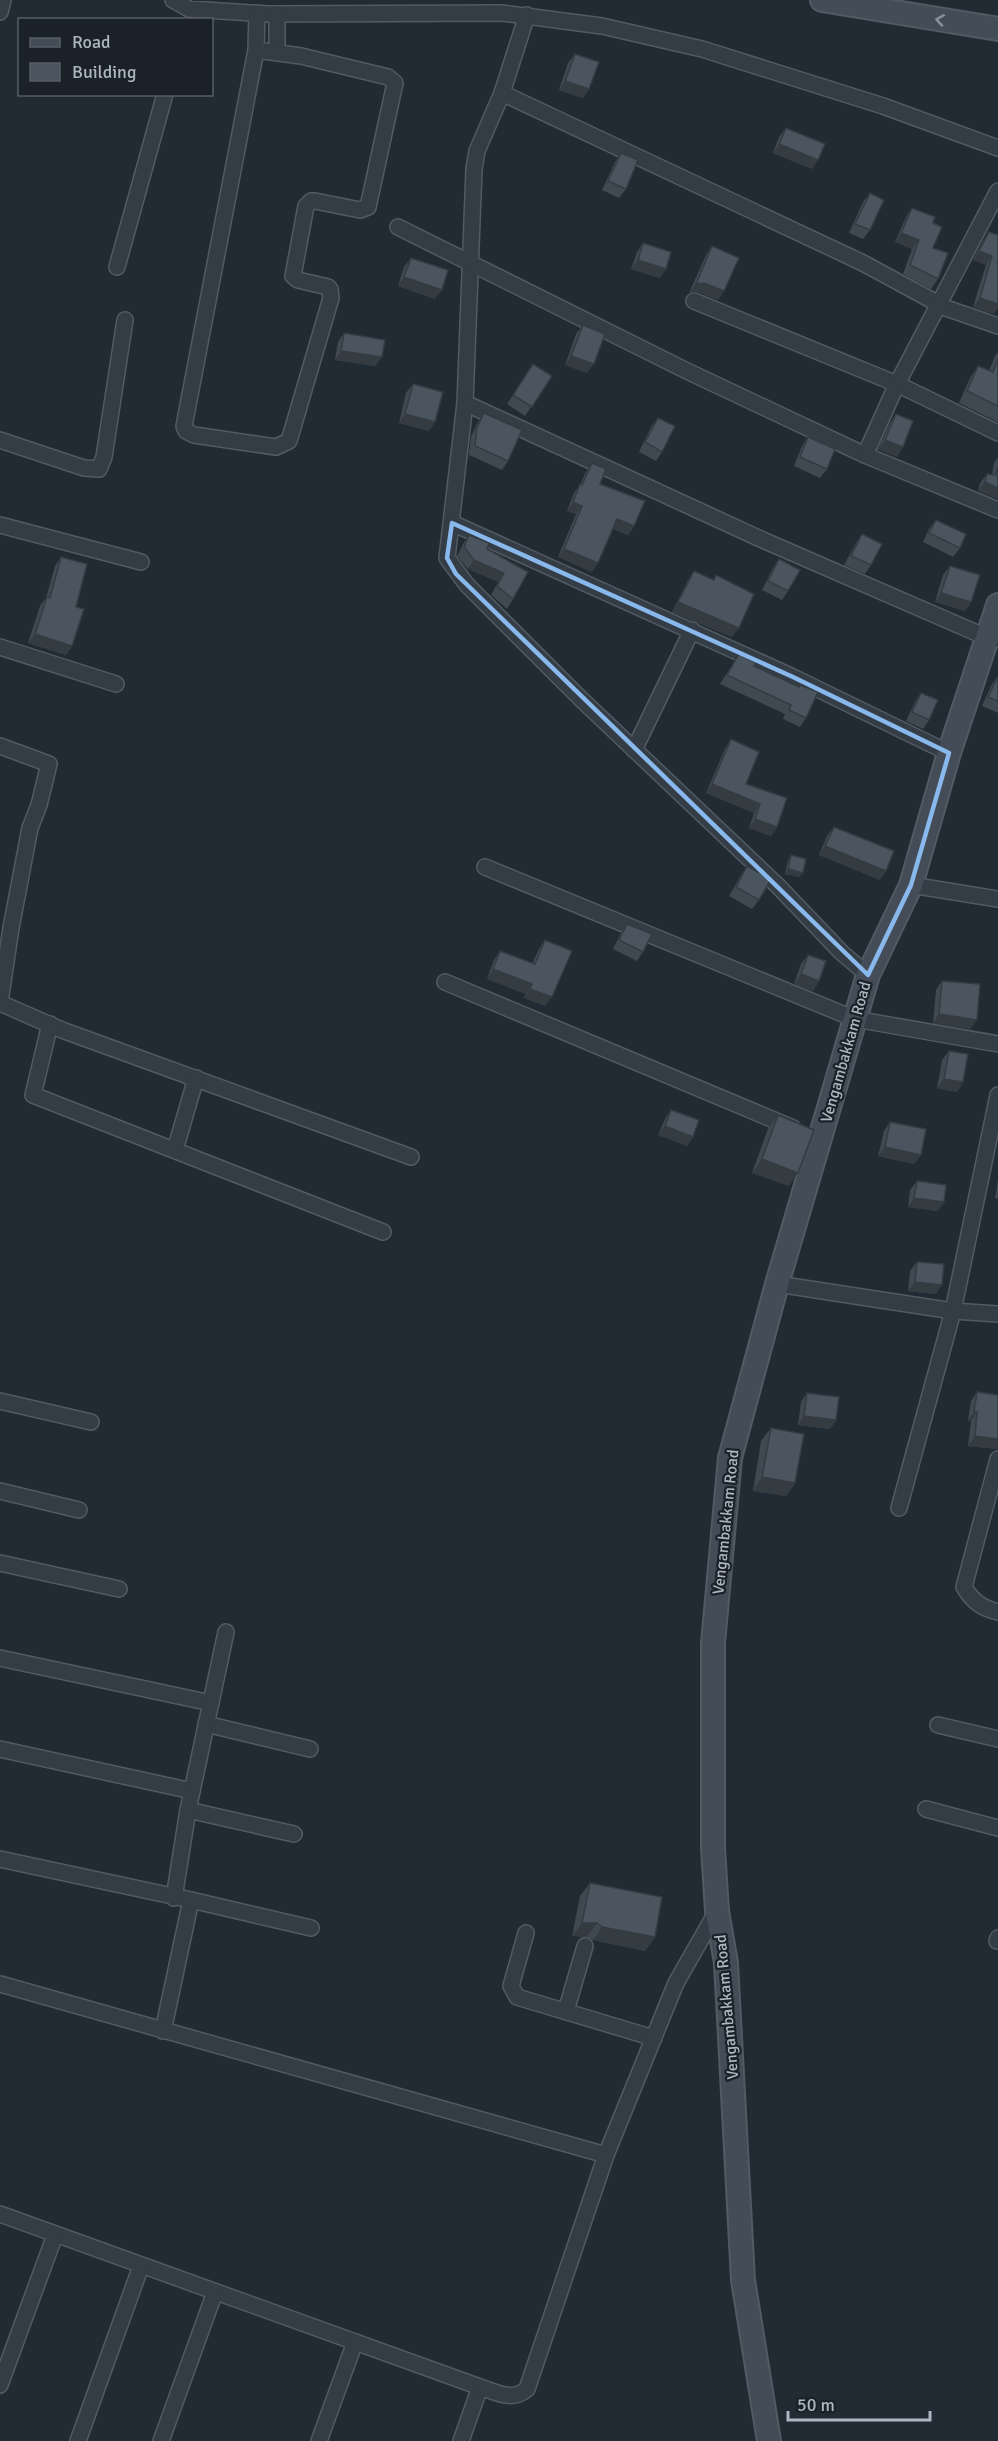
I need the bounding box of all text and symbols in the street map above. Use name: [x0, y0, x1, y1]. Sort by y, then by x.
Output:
one-way arrow: [936, 14, 945, 26]
legend: [18, 18, 213, 96]
text: Road: [72, 31, 111, 53]
text: Building: [72, 61, 136, 83]
street label: Vengambakkam Road: [816, 979, 876, 1125]
street label: Vengambakkam Road: [708, 1449, 744, 1595]
street label: Vengambakkam Road: [711, 1934, 743, 2080]
scale bar: [788, 2384, 930, 2422]
text: 50 m: [797, 2394, 835, 2416]

